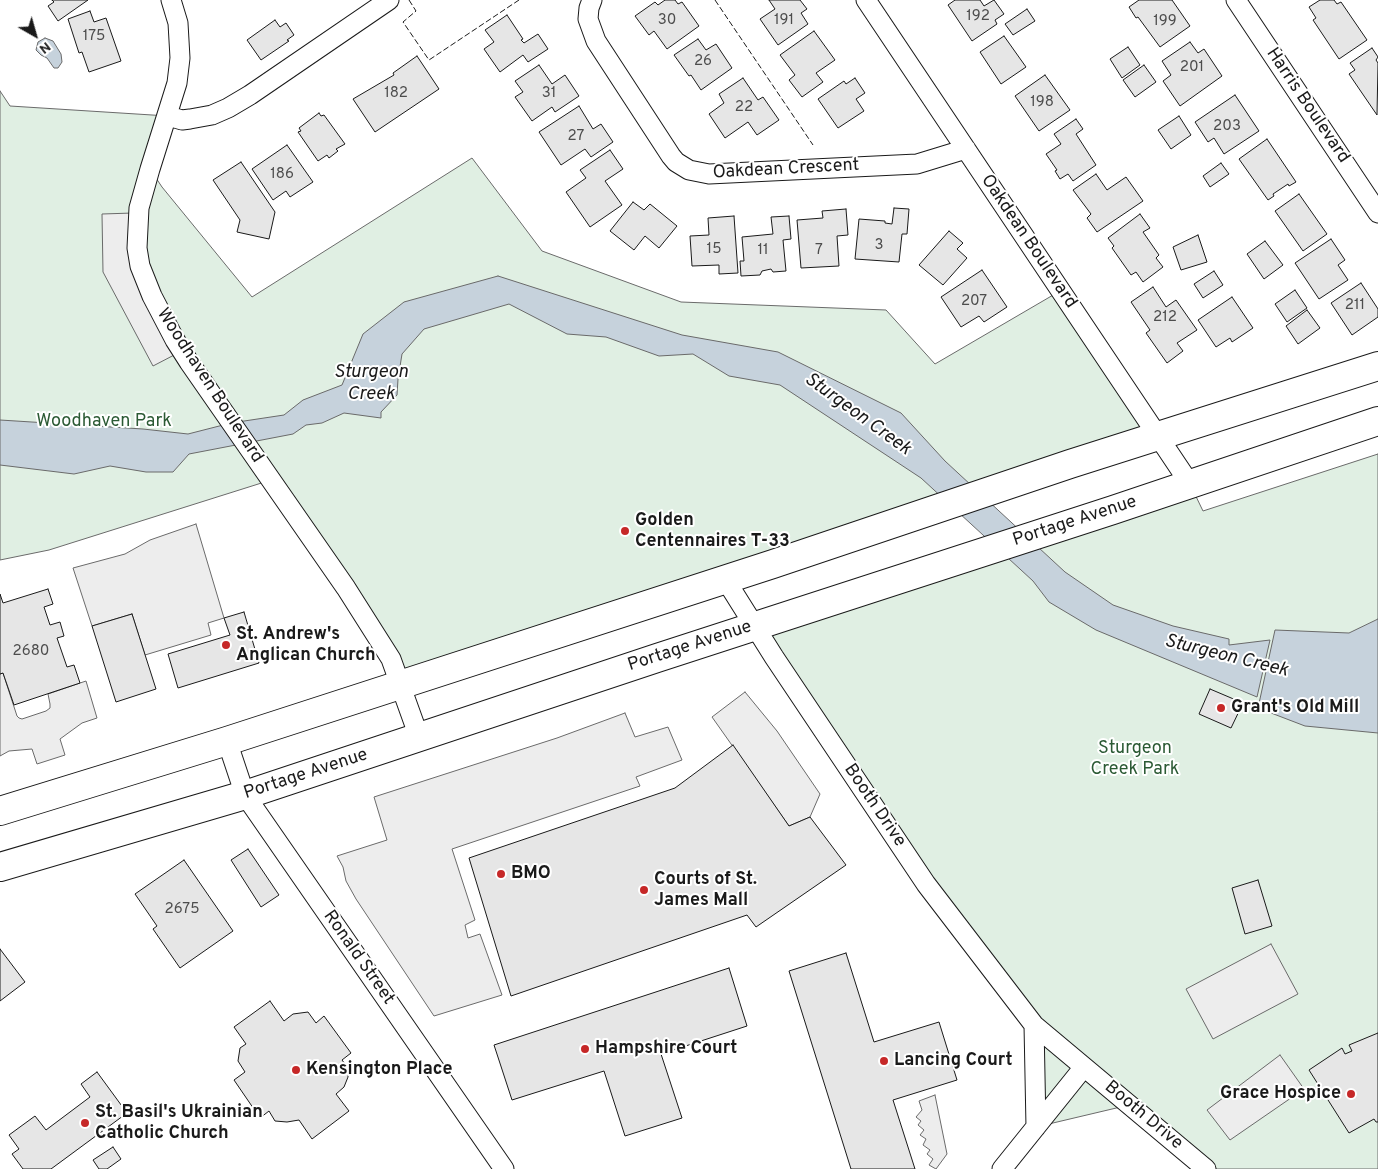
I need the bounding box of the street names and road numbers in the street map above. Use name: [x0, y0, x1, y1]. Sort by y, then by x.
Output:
street label: Harris Boulevard: [1261, 44, 1353, 168]
street label: Oakdean Crescent: [712, 155, 860, 185]
street label: Oakdean Boulevard: [975, 171, 1081, 313]
street label: Woodhaven Boulevard: [151, 305, 267, 467]
street label: Portage Avenue: [1010, 492, 1140, 552]
street label: Portage Avenue: [625, 617, 755, 677]
street label: Portage Avenue: [241, 745, 371, 805]
street label: Booth Drive: [838, 760, 910, 852]
street label: Ronald Street: [318, 907, 398, 1009]
street label: Booth Drive: [1099, 1077, 1187, 1155]

